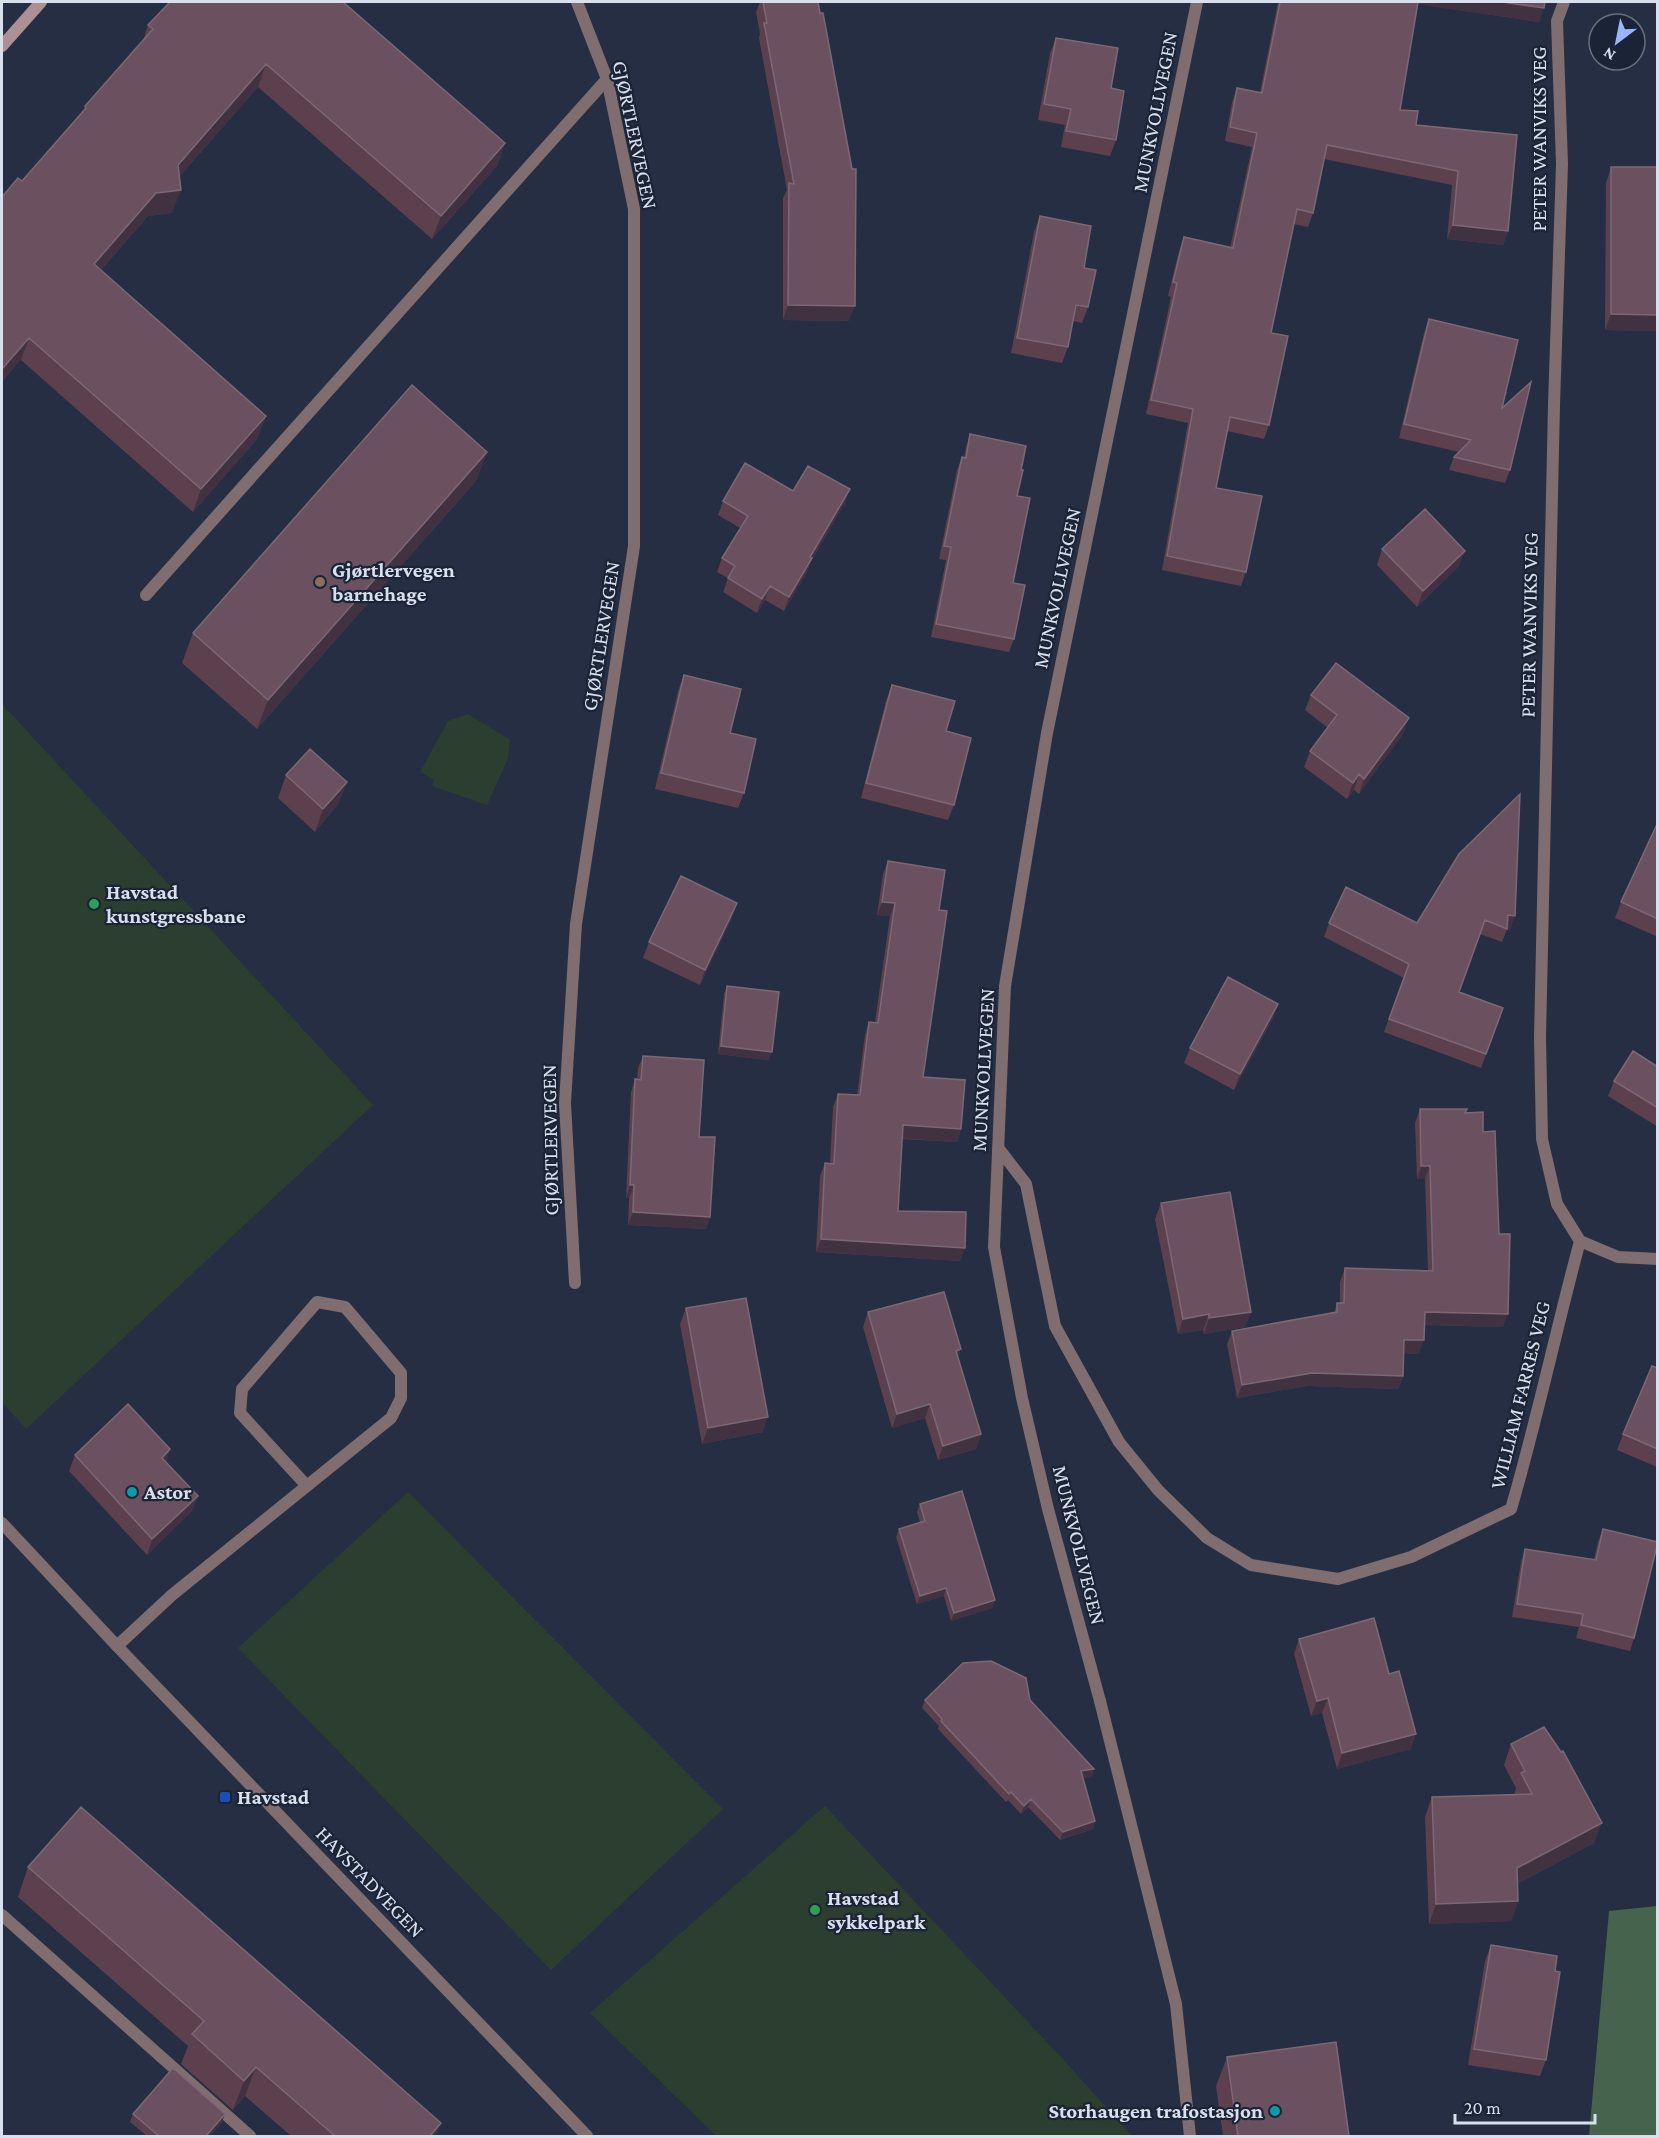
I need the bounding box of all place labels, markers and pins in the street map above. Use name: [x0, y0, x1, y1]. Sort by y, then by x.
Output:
place label: Gjørtlervegen barnehage: [331, 558, 455, 606]
marker: Gjørtlervegen barnehage: [313, 575, 327, 589]
place label: Havstad kunstgressbane: [106, 880, 246, 928]
marker: Havstad kunstgressbane: [87, 897, 101, 911]
place label: Astor: [143, 1480, 192, 1504]
marker: Astor: [125, 1485, 139, 1499]
place label: Havstad: [237, 1785, 310, 1809]
marker: Havstad: [218, 1790, 232, 1804]
place label: Havstad sykkelpark: [827, 1886, 926, 1934]
marker: Havstad sykkelpark: [808, 1903, 822, 1917]
place label: Storhaugen trafostasjon: [1048, 2099, 1263, 2123]
marker: Storhaugen trafostasjon: [1268, 2104, 1282, 2118]

